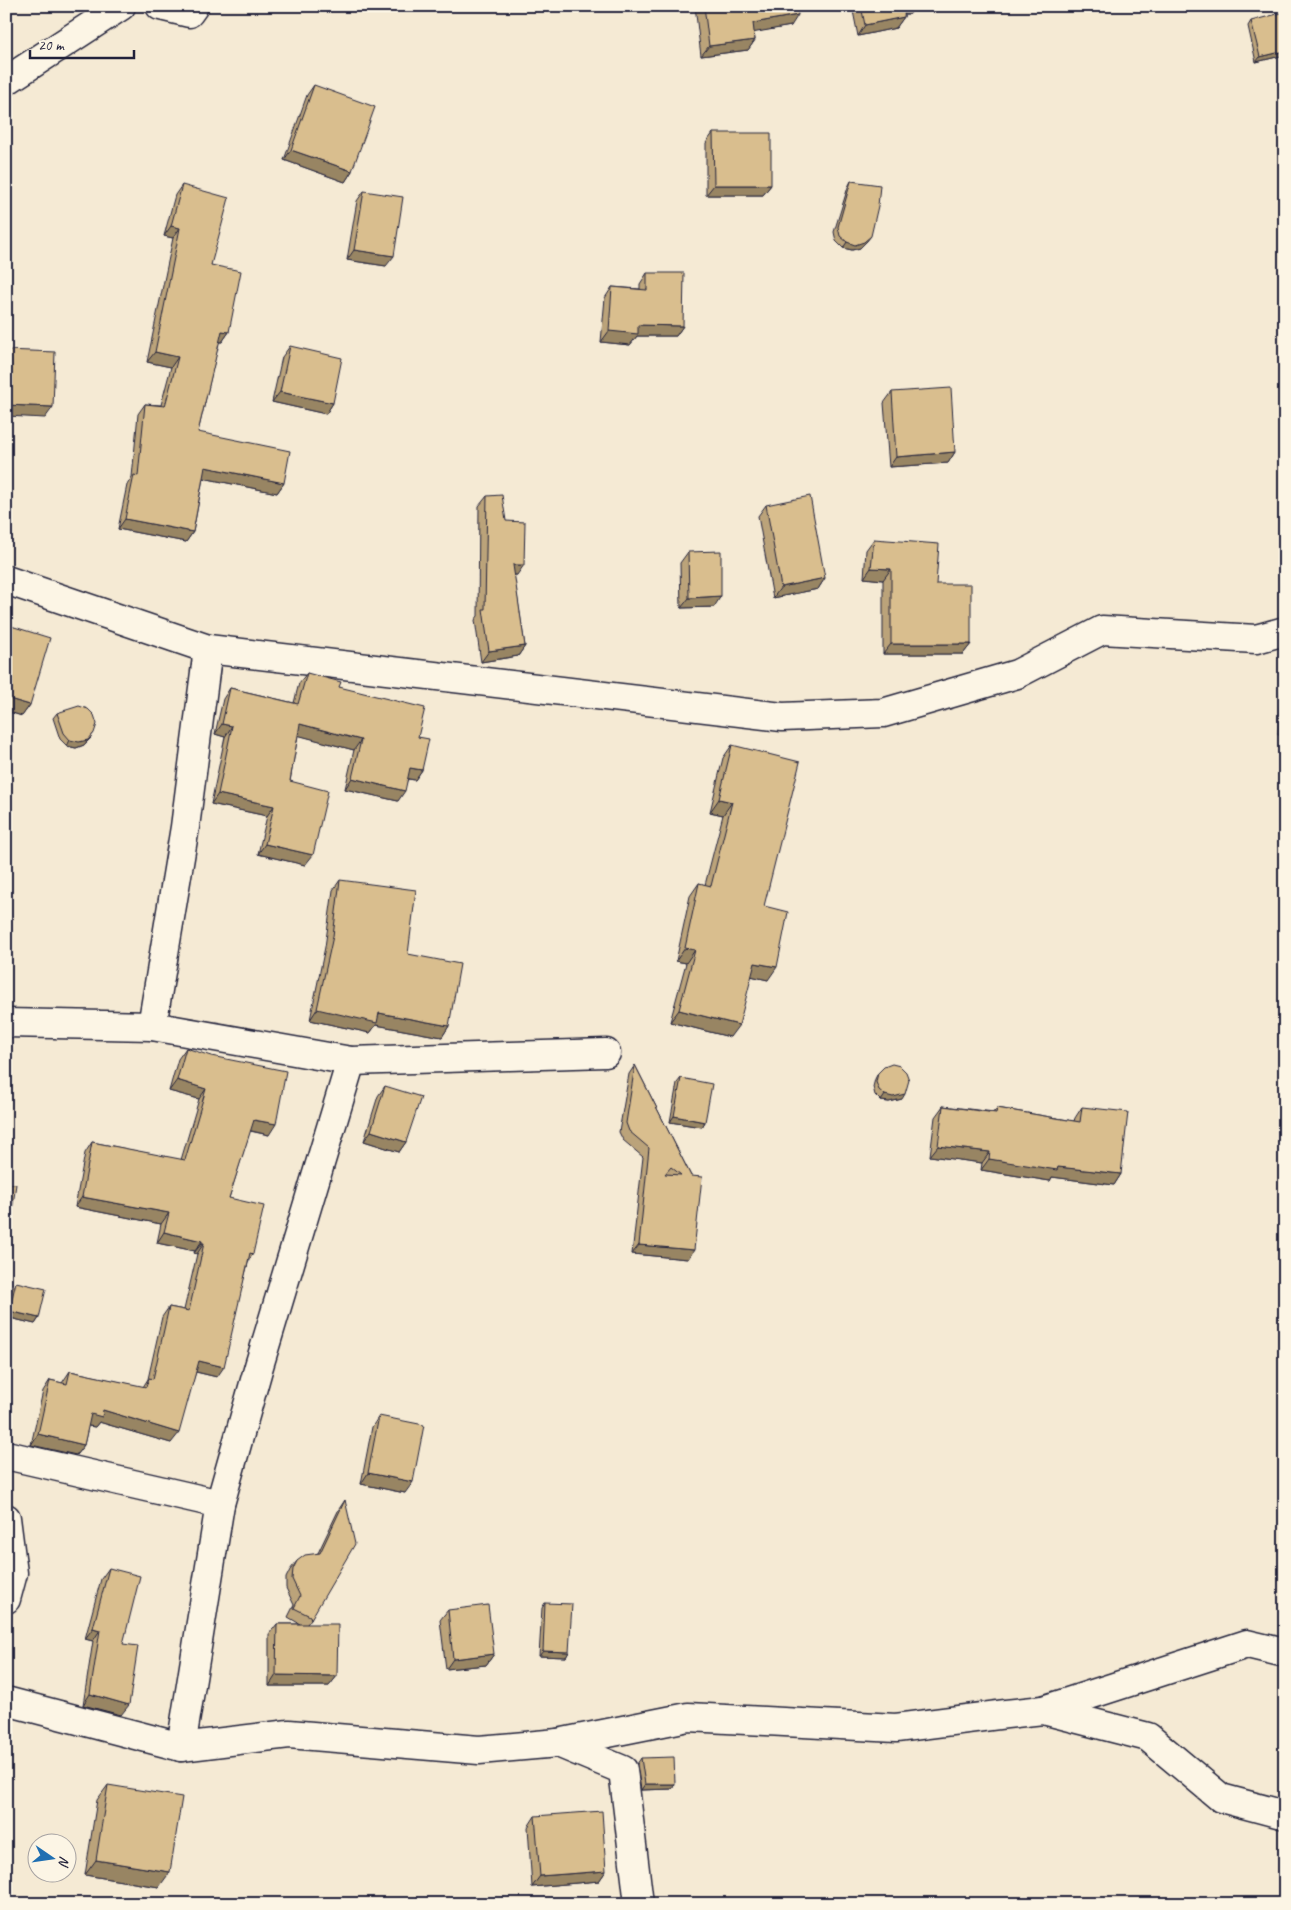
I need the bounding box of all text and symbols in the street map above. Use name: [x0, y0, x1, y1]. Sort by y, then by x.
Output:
scale bar: [30, 28, 134, 60]
text: 20 m: [38, 36, 65, 55]
north arrow: [28, 1832, 78, 1882]
text: N: [54, 1855, 73, 1869]

